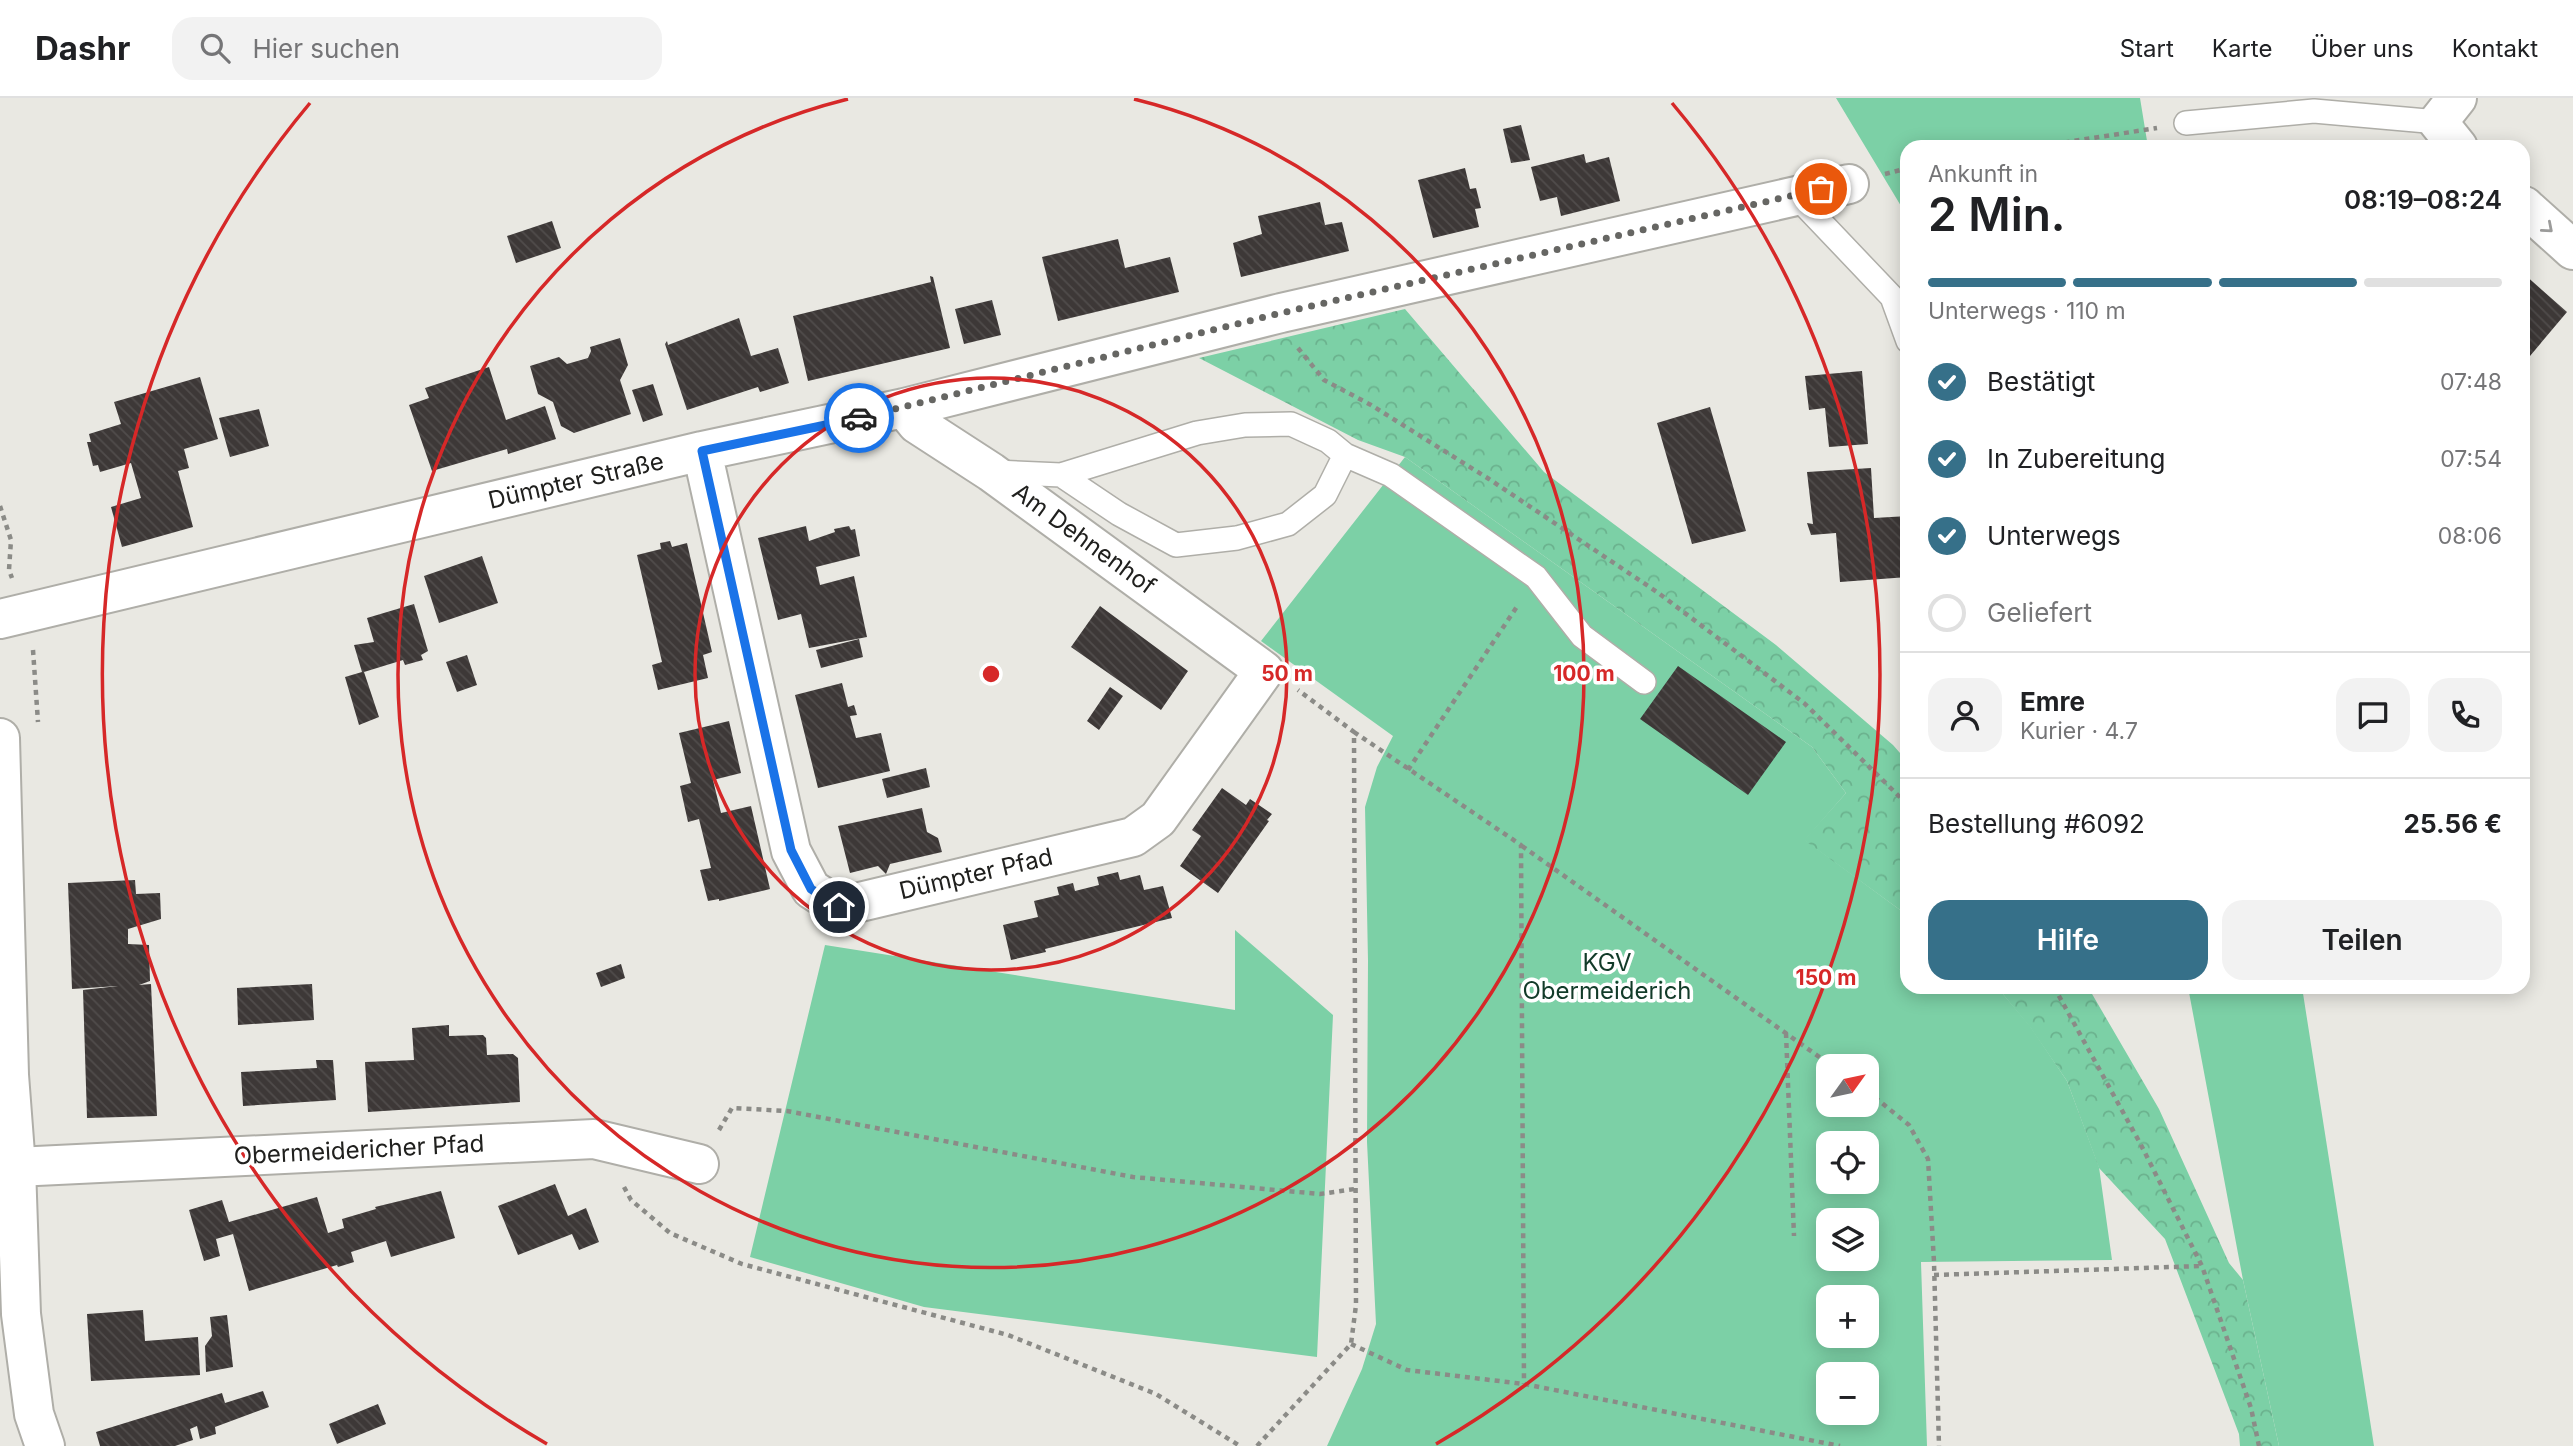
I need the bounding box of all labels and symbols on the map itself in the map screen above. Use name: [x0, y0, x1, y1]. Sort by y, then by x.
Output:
pin: [1791, 159, 1851, 219]
one-way arrow: [2540, 220, 2553, 232]
courier: [824, 383, 894, 453]
street label: Dümpter Straße: [485, 446, 666, 515]
street label: Am Dehnenhof: [1007, 477, 1162, 600]
text: 50 m: [1261, 661, 1313, 686]
text: 100 m: [1553, 661, 1615, 686]
centre of rings: [979, 662, 1003, 686]
street label: Dümpter Pfad: [896, 842, 1055, 905]
pin: [809, 877, 869, 937]
park label: KGV Obermeiderich: [1522, 948, 1692, 1005]
text: 150 m: [1796, 965, 1856, 990]
north arrow: [1816, 1054, 1880, 1116]
street label: Obermeidericher Pfad: [233, 1128, 485, 1171]

